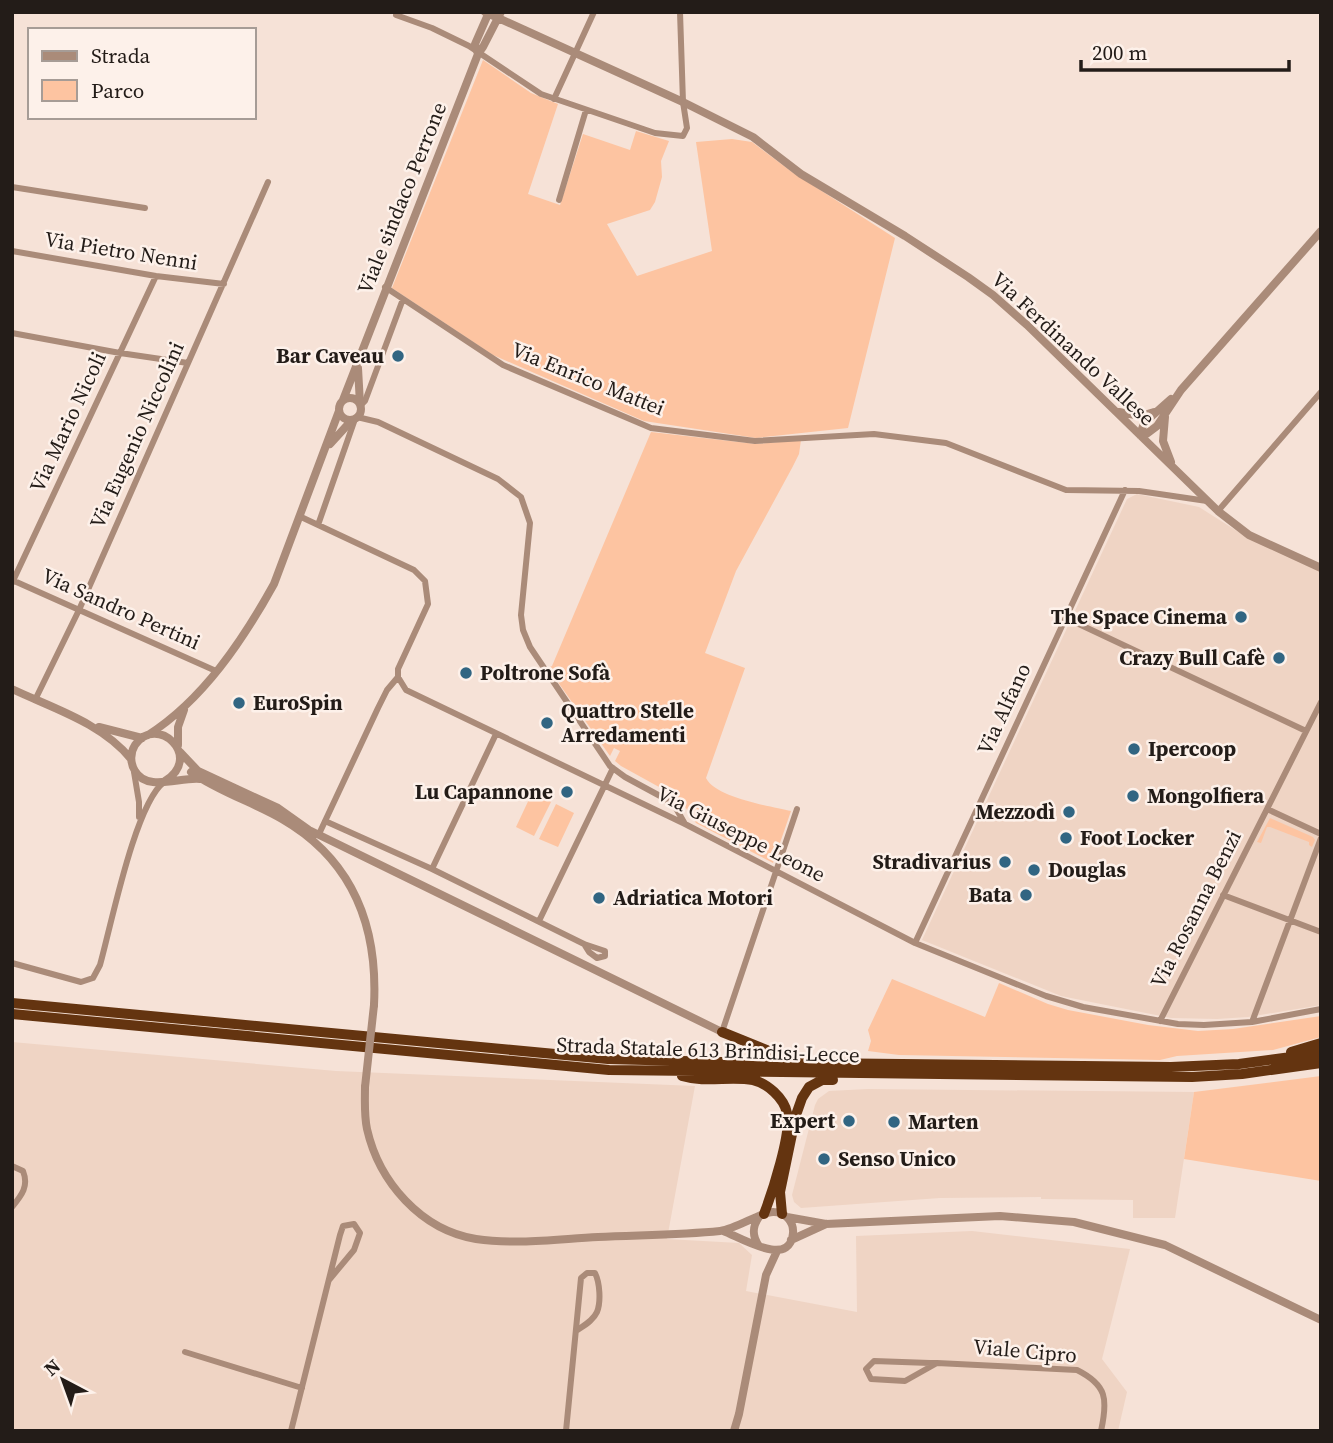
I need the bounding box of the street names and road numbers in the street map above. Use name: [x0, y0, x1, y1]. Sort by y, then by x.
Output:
street label: Viale sindaco Perrone: [350, 97, 453, 298]
street label: Via Pietro Nenni: [43, 224, 200, 277]
street label: Via Ferdinando Vallese: [985, 265, 1162, 432]
street label: Via Enrico Mattei: [507, 335, 669, 422]
street label: Via Eugenio Niccolini: [82, 337, 191, 533]
street label: Via Mario Nicoli: [22, 347, 113, 497]
street label: Via Sandro Pertini: [37, 561, 205, 656]
street label: Via Alfano: [970, 658, 1037, 759]
street label: Via Giuseppe Leone: [652, 778, 831, 889]
street label: Via Rosanna Benzi: [1143, 825, 1248, 993]
street label: Strada Statale 613 Brindisi-Lecce: [556, 1030, 860, 1069]
street label: Viale Cipro: [972, 1332, 1078, 1369]

